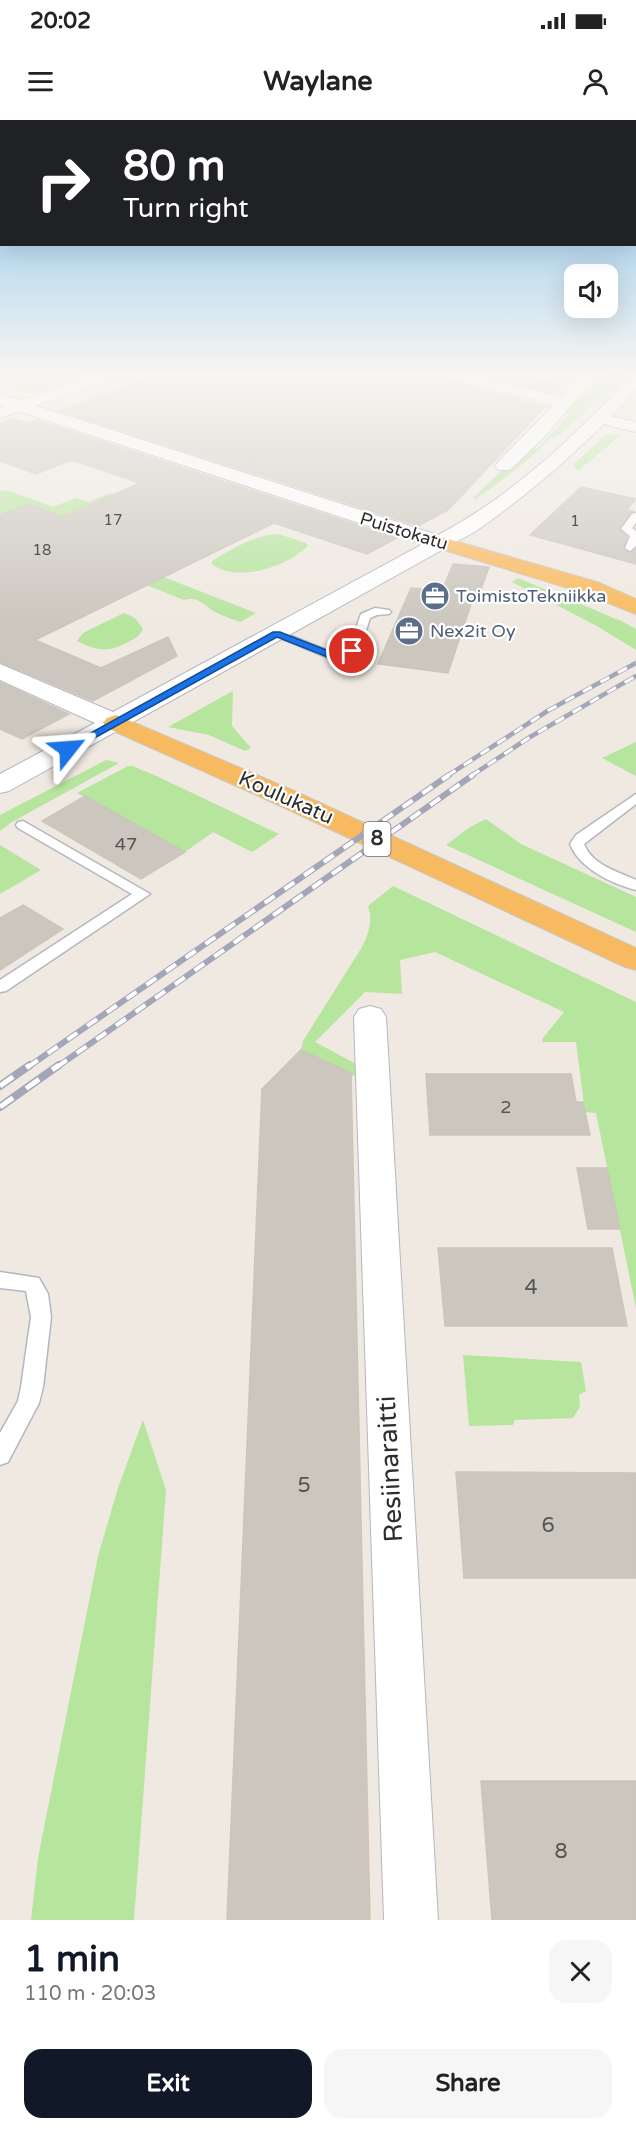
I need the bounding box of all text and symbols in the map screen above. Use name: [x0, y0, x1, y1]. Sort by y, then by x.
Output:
text: 20:02: [30, 8, 91, 34]
icon: menu: [24, 65, 57, 98]
text: Waylane: [263, 65, 373, 98]
icon: person: [579, 65, 612, 98]
text: 80 m: [123, 141, 225, 192]
icon: right: [24, 144, 102, 222]
text: Turn right: [123, 192, 249, 225]
map controls: [564, 264, 618, 318]
button: sound: [564, 264, 618, 318]
street label: Puistokatu: [357, 507, 451, 555]
house number: 17: [104, 511, 122, 529]
house number: 1: [570, 512, 580, 530]
house number: 18: [33, 541, 51, 559]
office icon: ToimistoTekniikka: [419, 580, 451, 612]
place label: ToimistoTekniikka: [456, 585, 606, 607]
office icon: Nex2it Oy: [393, 615, 425, 647]
place label: Nex2it Oy: [430, 620, 516, 642]
pin: [326, 625, 377, 676]
icon: arrive: [335, 634, 368, 667]
position arrow: [36, 717, 100, 781]
street label: Koulukatu: [235, 766, 337, 830]
road number: 8: [364, 822, 391, 856]
house number: 47: [115, 833, 137, 855]
house number: 2: [500, 1096, 512, 1118]
house number: 4: [524, 1275, 538, 1300]
street label: Resiinaraitti: [371, 1395, 409, 1543]
house number: 5: [297, 1473, 311, 1498]
house number: 6: [541, 1513, 555, 1538]
house number: 8: [554, 1839, 568, 1864]
text: 1 min: [24, 1938, 120, 1981]
button: close: [549, 1940, 612, 2003]
text: 110 m · 20:03: [24, 1982, 156, 2006]
button: Exit: [24, 2049, 312, 2118]
button: Share: [324, 2049, 612, 2118]

